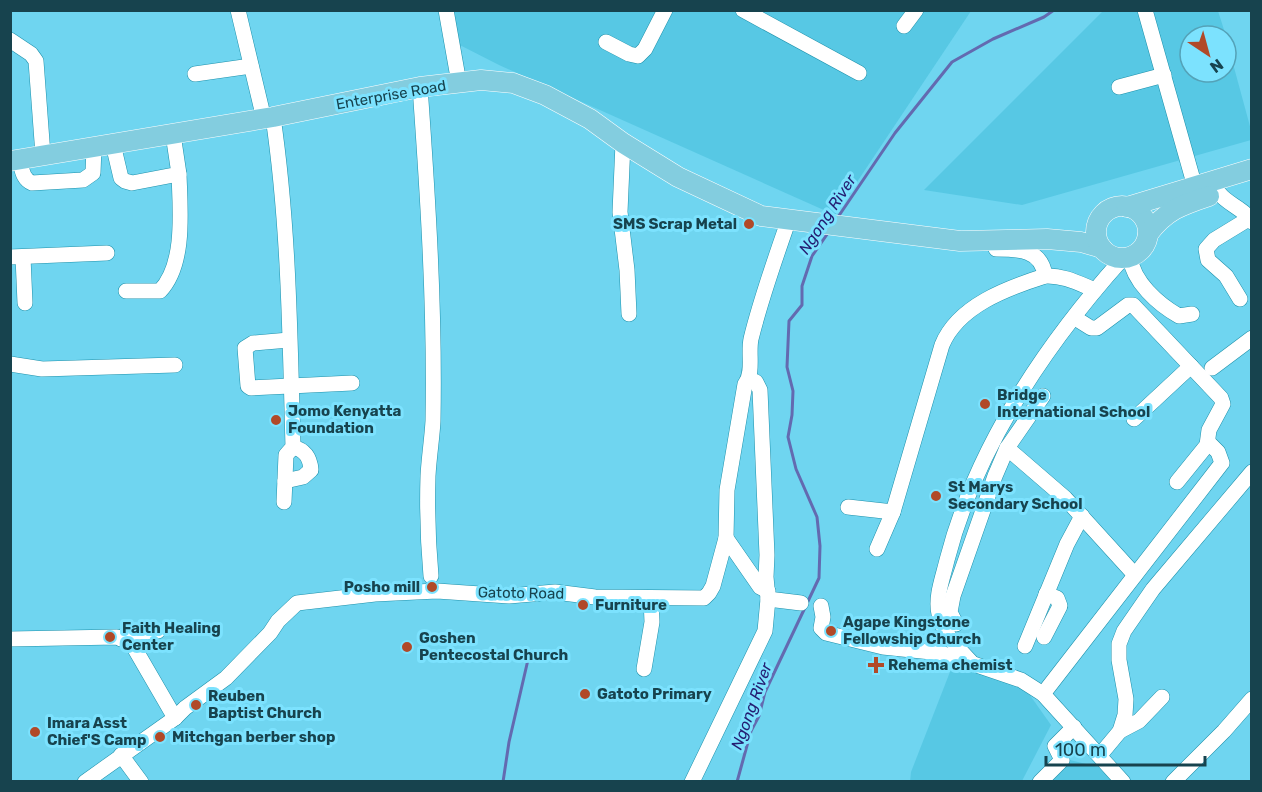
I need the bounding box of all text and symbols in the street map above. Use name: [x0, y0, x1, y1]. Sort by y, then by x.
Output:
north arrow: [1178, 24, 1238, 84]
text: N: [1206, 55, 1227, 77]
street label: Enterprise Road: [334, 76, 448, 114]
water label: Ngong River: [795, 170, 861, 258]
place label: SMS Scrap Metal: [613, 215, 737, 233]
marker: SMS Scrap Metal: [742, 217, 756, 231]
place label: Bridge International School: [997, 386, 1150, 421]
marker: Bridge International School: [978, 397, 992, 411]
place label: Jomo Kenyatta Foundation: [288, 402, 402, 437]
marker: Jomo Kenyatta Foundation: [269, 413, 283, 427]
place label: St Marys Secondary School: [948, 478, 1083, 513]
marker: St Marys Secondary School: [929, 489, 943, 503]
place label: Posho mill: [344, 578, 420, 596]
marker: Posho mill: [425, 580, 439, 594]
street label: Gatoto Road: [478, 583, 564, 603]
place label: Furniture: [595, 596, 667, 614]
marker: Furniture: [576, 598, 590, 612]
place label: Agape Kingstone Fellowship Church: [843, 613, 981, 648]
place label: Faith Healing Center: [122, 619, 221, 654]
marker: Agape Kingstone Fellowship Church: [824, 624, 838, 638]
place label: Goshen Pentecostal Church: [419, 629, 568, 664]
marker: Faith Healing Center: [103, 630, 117, 644]
marker: Goshen Pentecostal Church: [400, 640, 414, 654]
place label: Rehema chemist: [888, 656, 1012, 674]
marker: Rehema chemist: [869, 658, 883, 672]
water label: Ngong River: [727, 659, 776, 752]
place label: Gatoto Primary: [597, 685, 712, 703]
place label: Reuben Baptist Church: [208, 687, 322, 722]
marker: Gatoto Primary: [578, 687, 592, 701]
marker: Reuben Baptist Church: [189, 698, 203, 712]
place label: Imara Asst Chief'S Camp: [47, 714, 147, 749]
marker: Imara Asst Chief'S Camp: [28, 725, 42, 739]
place label: Mitchgan berber shop: [172, 728, 335, 746]
scale bar: [1046, 729, 1205, 767]
marker: Mitchgan berber shop: [153, 730, 167, 744]
text: 100 m: [1055, 739, 1106, 761]

